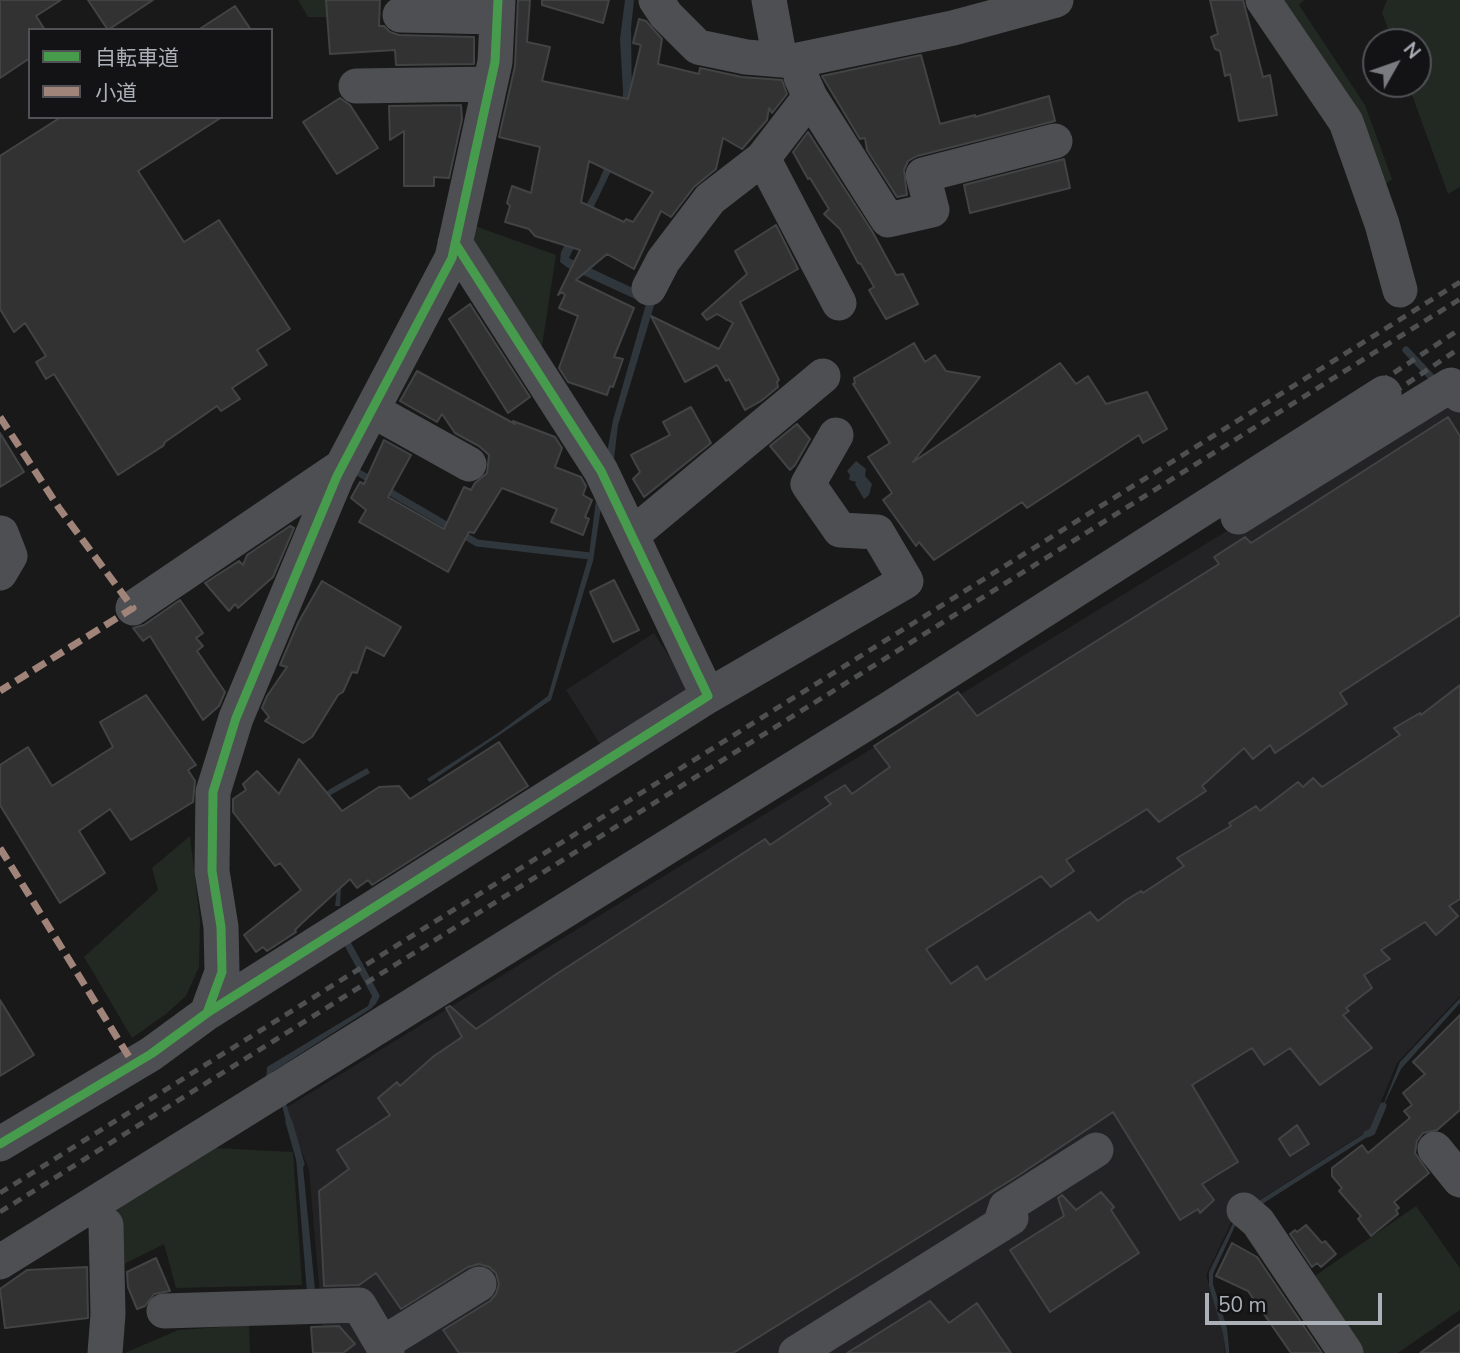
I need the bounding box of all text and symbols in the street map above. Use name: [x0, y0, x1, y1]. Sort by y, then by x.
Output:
legend: [28, 28, 273, 119]
north arrow: [1362, 28, 1432, 98]
text: N: [1397, 37, 1426, 65]
text: 自転車道: [95, 44, 179, 72]
text: 小道: [95, 79, 137, 107]
scale bar: [1208, 1280, 1385, 1324]
text: 50 m: [1218, 1291, 1267, 1319]

